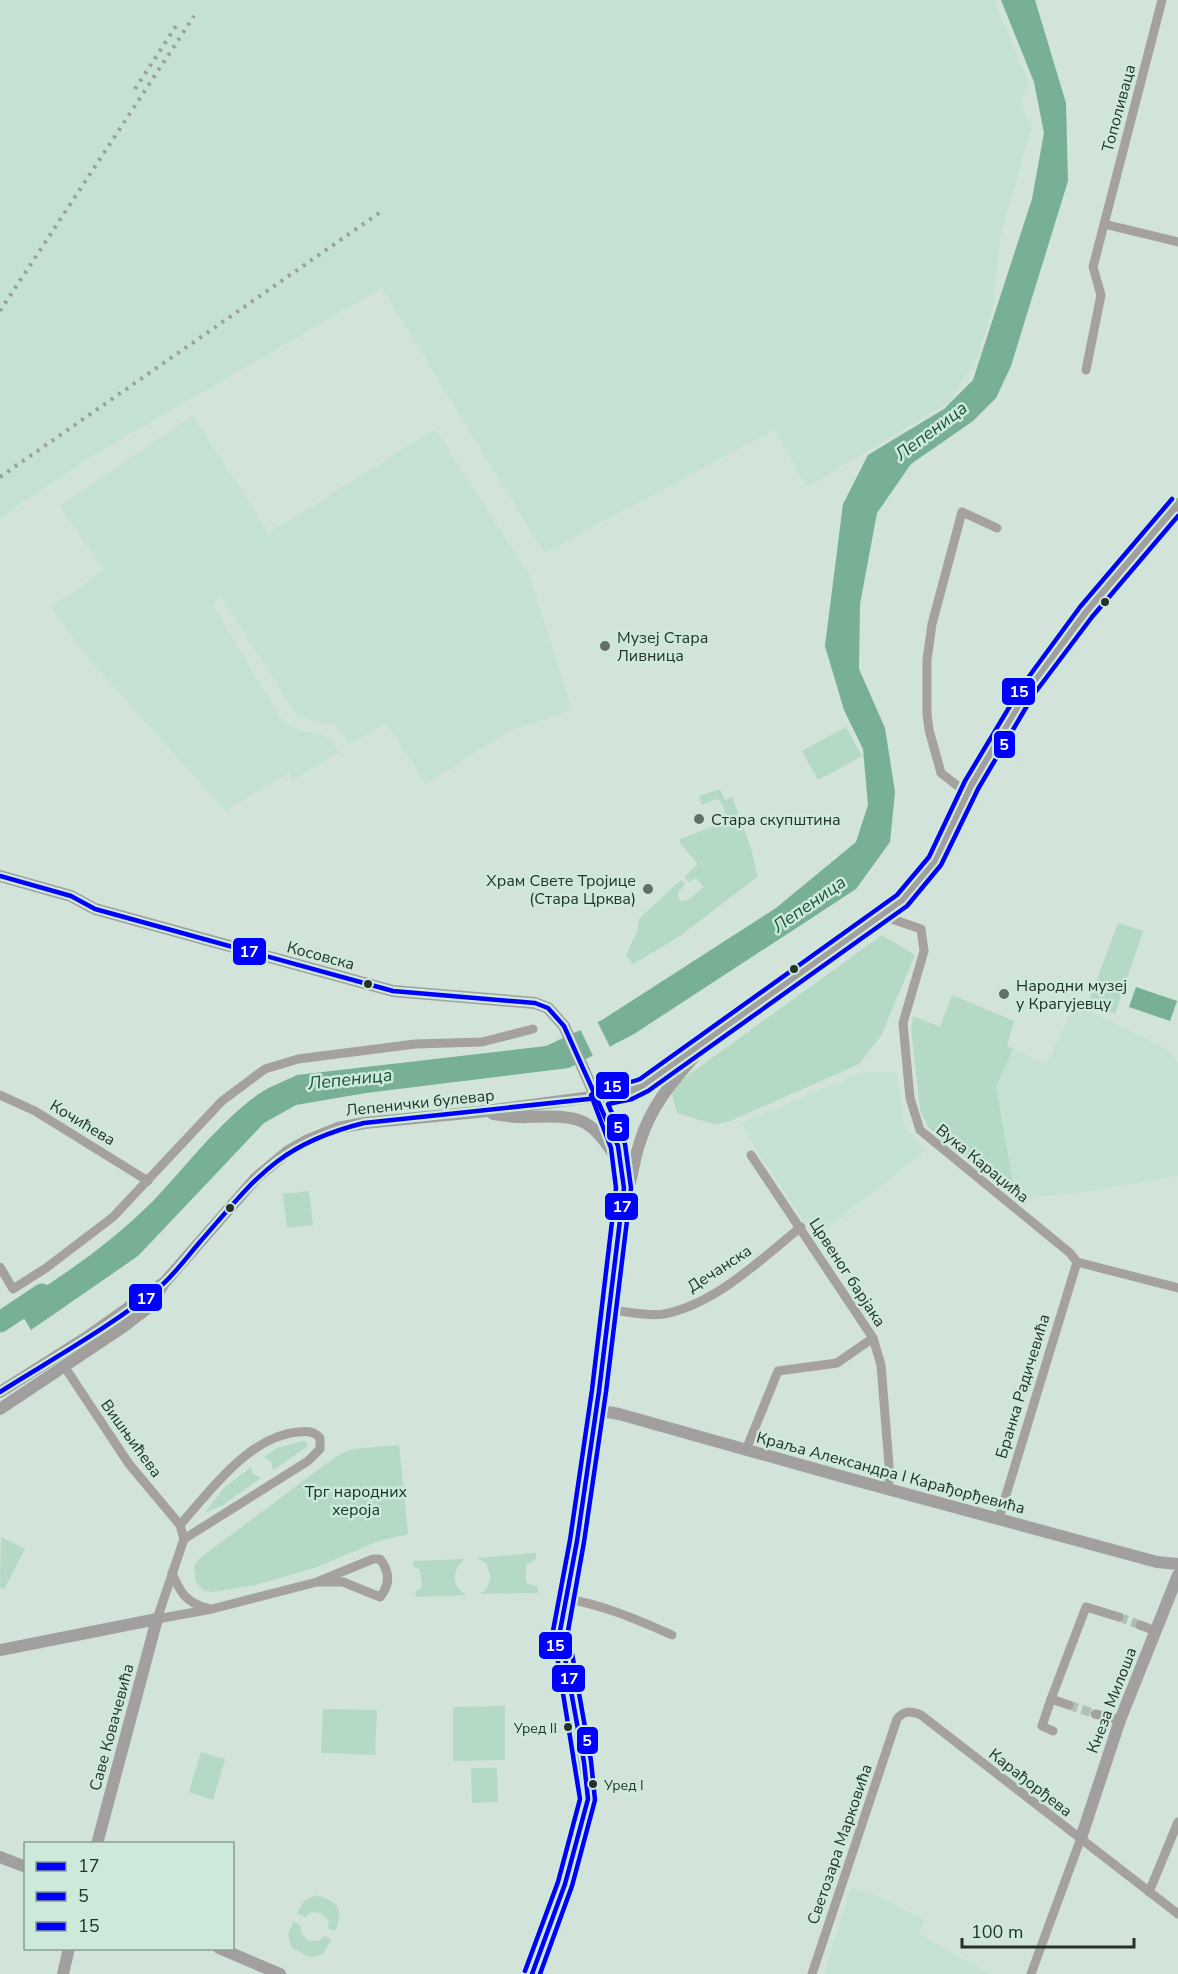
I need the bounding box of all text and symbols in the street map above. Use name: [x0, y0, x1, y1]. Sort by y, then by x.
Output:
street label: Тополиваца: [1097, 62, 1141, 154]
water label: Лепеница: [889, 396, 972, 467]
unlabelled marker: [1099, 596, 1111, 608]
place label: Музеј Стара Ливница: [617, 627, 708, 667]
marker: Музеј Стара Ливница: [598, 639, 612, 653]
line badge: 15: [1001, 677, 1036, 706]
text: 15: [1009, 681, 1029, 703]
line badge: 5: [993, 730, 1016, 759]
text: 5: [999, 734, 1009, 756]
place label: Стара скупштина: [711, 809, 841, 831]
marker: Стара скупштина: [692, 812, 706, 826]
place label: Храм Свете Тројице (Стара Црква): [486, 870, 636, 910]
water label: Лепеница: [767, 870, 851, 939]
marker: Храм Свете Тројице (Стара Црква): [641, 882, 655, 896]
street label: Косовска: [284, 936, 357, 976]
line badge: 17: [232, 937, 267, 966]
text: 17: [239, 941, 259, 963]
unlabelled marker: [788, 963, 800, 975]
place label: Народни музеј у Крагујевцу: [1016, 975, 1127, 1015]
unlabelled marker: [362, 978, 374, 990]
marker: Народни музеј у Крагујевцу: [997, 987, 1011, 1001]
water label: Лепеница: [306, 1063, 393, 1095]
line badge: 15: [595, 1071, 630, 1100]
text: 15: [602, 1076, 622, 1098]
street label: Лепенички булевар: [345, 1084, 496, 1122]
street label: Кочићева: [46, 1095, 119, 1151]
line badge: 5: [606, 1113, 630, 1142]
text: 5: [613, 1117, 623, 1139]
street label: Вука Караџића: [931, 1119, 1034, 1208]
line badge: 17: [604, 1192, 639, 1221]
text: 17: [612, 1196, 632, 1218]
unlabelled marker: [224, 1202, 236, 1214]
street label: Црвеног барјака: [804, 1214, 891, 1331]
street label: Дечанска: [683, 1240, 756, 1298]
line badge: 17: [128, 1283, 163, 1312]
text: 17: [136, 1288, 156, 1310]
street label: Бранка Радичевића: [990, 1311, 1055, 1461]
street label: Вишњићева: [95, 1395, 167, 1482]
street label: Краља Александра I Карађорђевића: [754, 1426, 1027, 1519]
park label: Трг народних хероја: [305, 1481, 408, 1521]
line badge: 15: [538, 1631, 573, 1660]
text: 15: [545, 1635, 565, 1657]
street label: Кнеза Милоша: [1082, 1644, 1142, 1756]
street label: Саве Ковачевића: [84, 1661, 140, 1793]
line badge: 17: [551, 1664, 586, 1693]
text: 17: [559, 1668, 579, 1690]
place label: Уред II: [513, 1719, 557, 1738]
marker: Уред II: [562, 1721, 574, 1733]
line badge: 5: [576, 1726, 599, 1755]
text: 5: [582, 1730, 592, 1752]
street label: Карађорђева: [984, 1743, 1077, 1822]
street label: Светозара Марковића: [802, 1761, 878, 1928]
place label: Уред I: [603, 1776, 644, 1795]
marker: Уред I: [587, 1778, 599, 1790]
legend: [24, 1842, 234, 1950]
text: 17: [78, 1854, 100, 1878]
text: 5: [78, 1884, 89, 1908]
scale bar: [962, 1911, 1134, 1949]
text: 15: [78, 1914, 100, 1938]
text: 100 m: [971, 1920, 1023, 1944]

